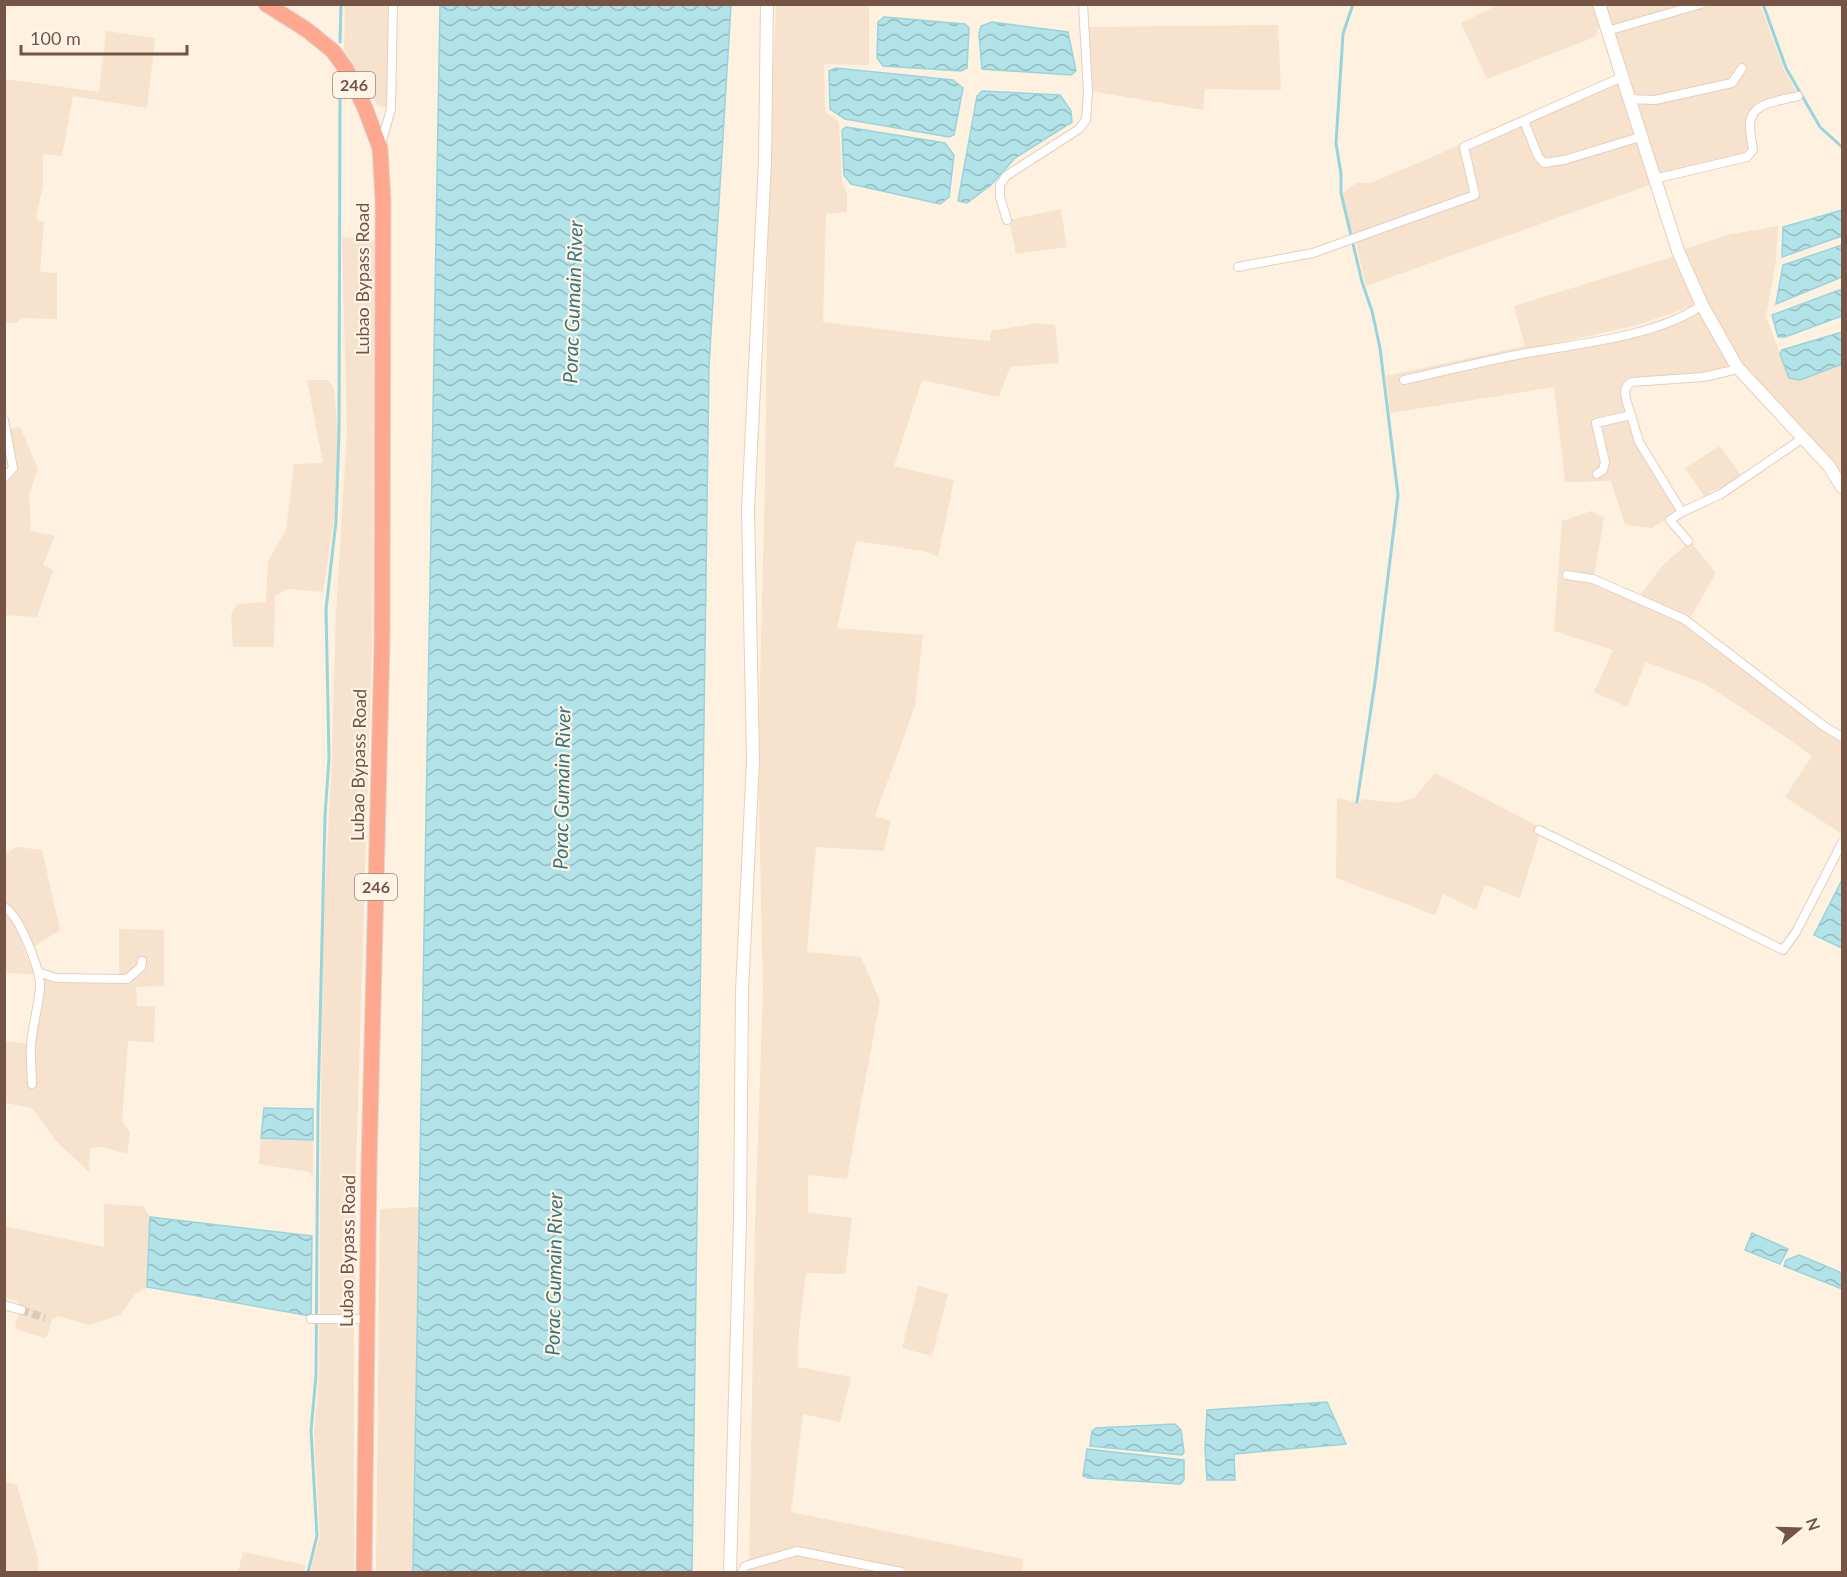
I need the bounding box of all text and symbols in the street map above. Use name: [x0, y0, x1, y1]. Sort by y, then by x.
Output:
scale bar: [21, 18, 188, 56]
text: 100 m: [30, 27, 81, 49]
road number: 246: [333, 72, 375, 98]
street label: Lubao Bypass Road: [351, 203, 373, 355]
water label: Porac Gumain River: [557, 219, 587, 384]
street label: Lubao Bypass Road: [346, 689, 370, 841]
water label: Porac Gumain River: [548, 705, 574, 870]
road number: 246: [355, 874, 397, 900]
street label: Lubao Bypass Road: [335, 1175, 359, 1327]
water label: Porac Gumain River: [540, 1191, 566, 1356]
north arrow: [1769, 1499, 1829, 1559]
text: N: [1803, 1515, 1825, 1533]

